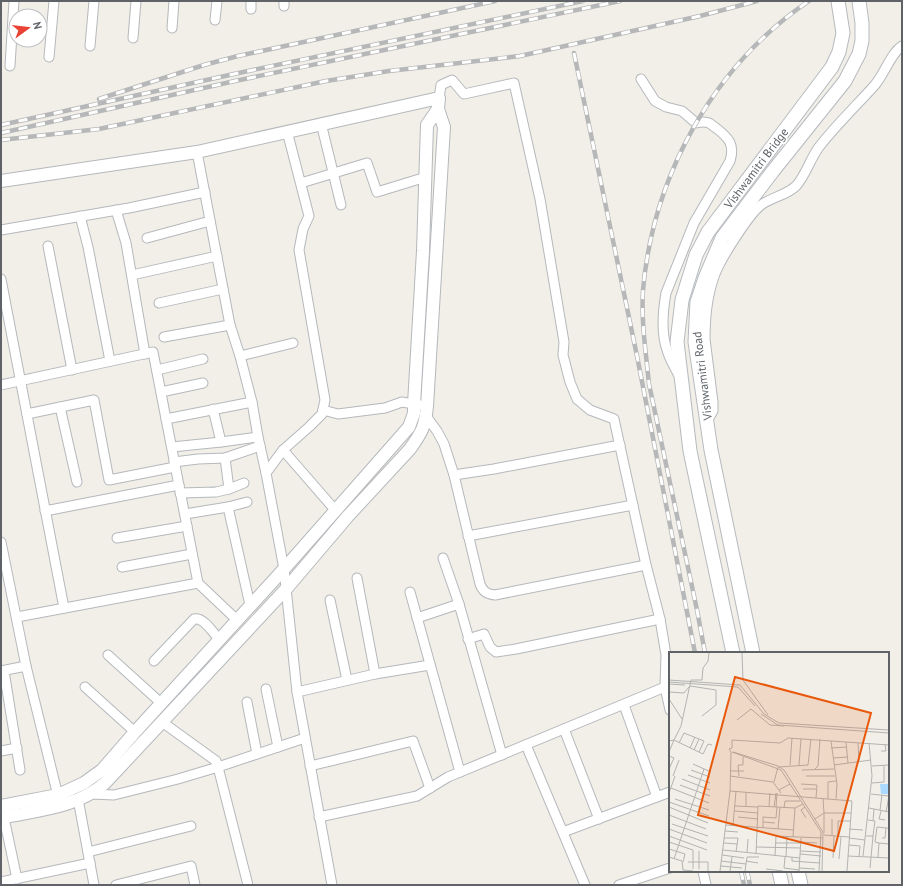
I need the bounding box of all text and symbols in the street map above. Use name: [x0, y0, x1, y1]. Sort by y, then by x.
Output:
north arrow: [8, 8, 48, 48]
text: N: [30, 20, 45, 31]
street label: Vishwamitri Bridge: [720, 125, 791, 212]
street label: Vishwamitri Road: [689, 331, 715, 422]
inset map: [669, 652, 889, 872]

